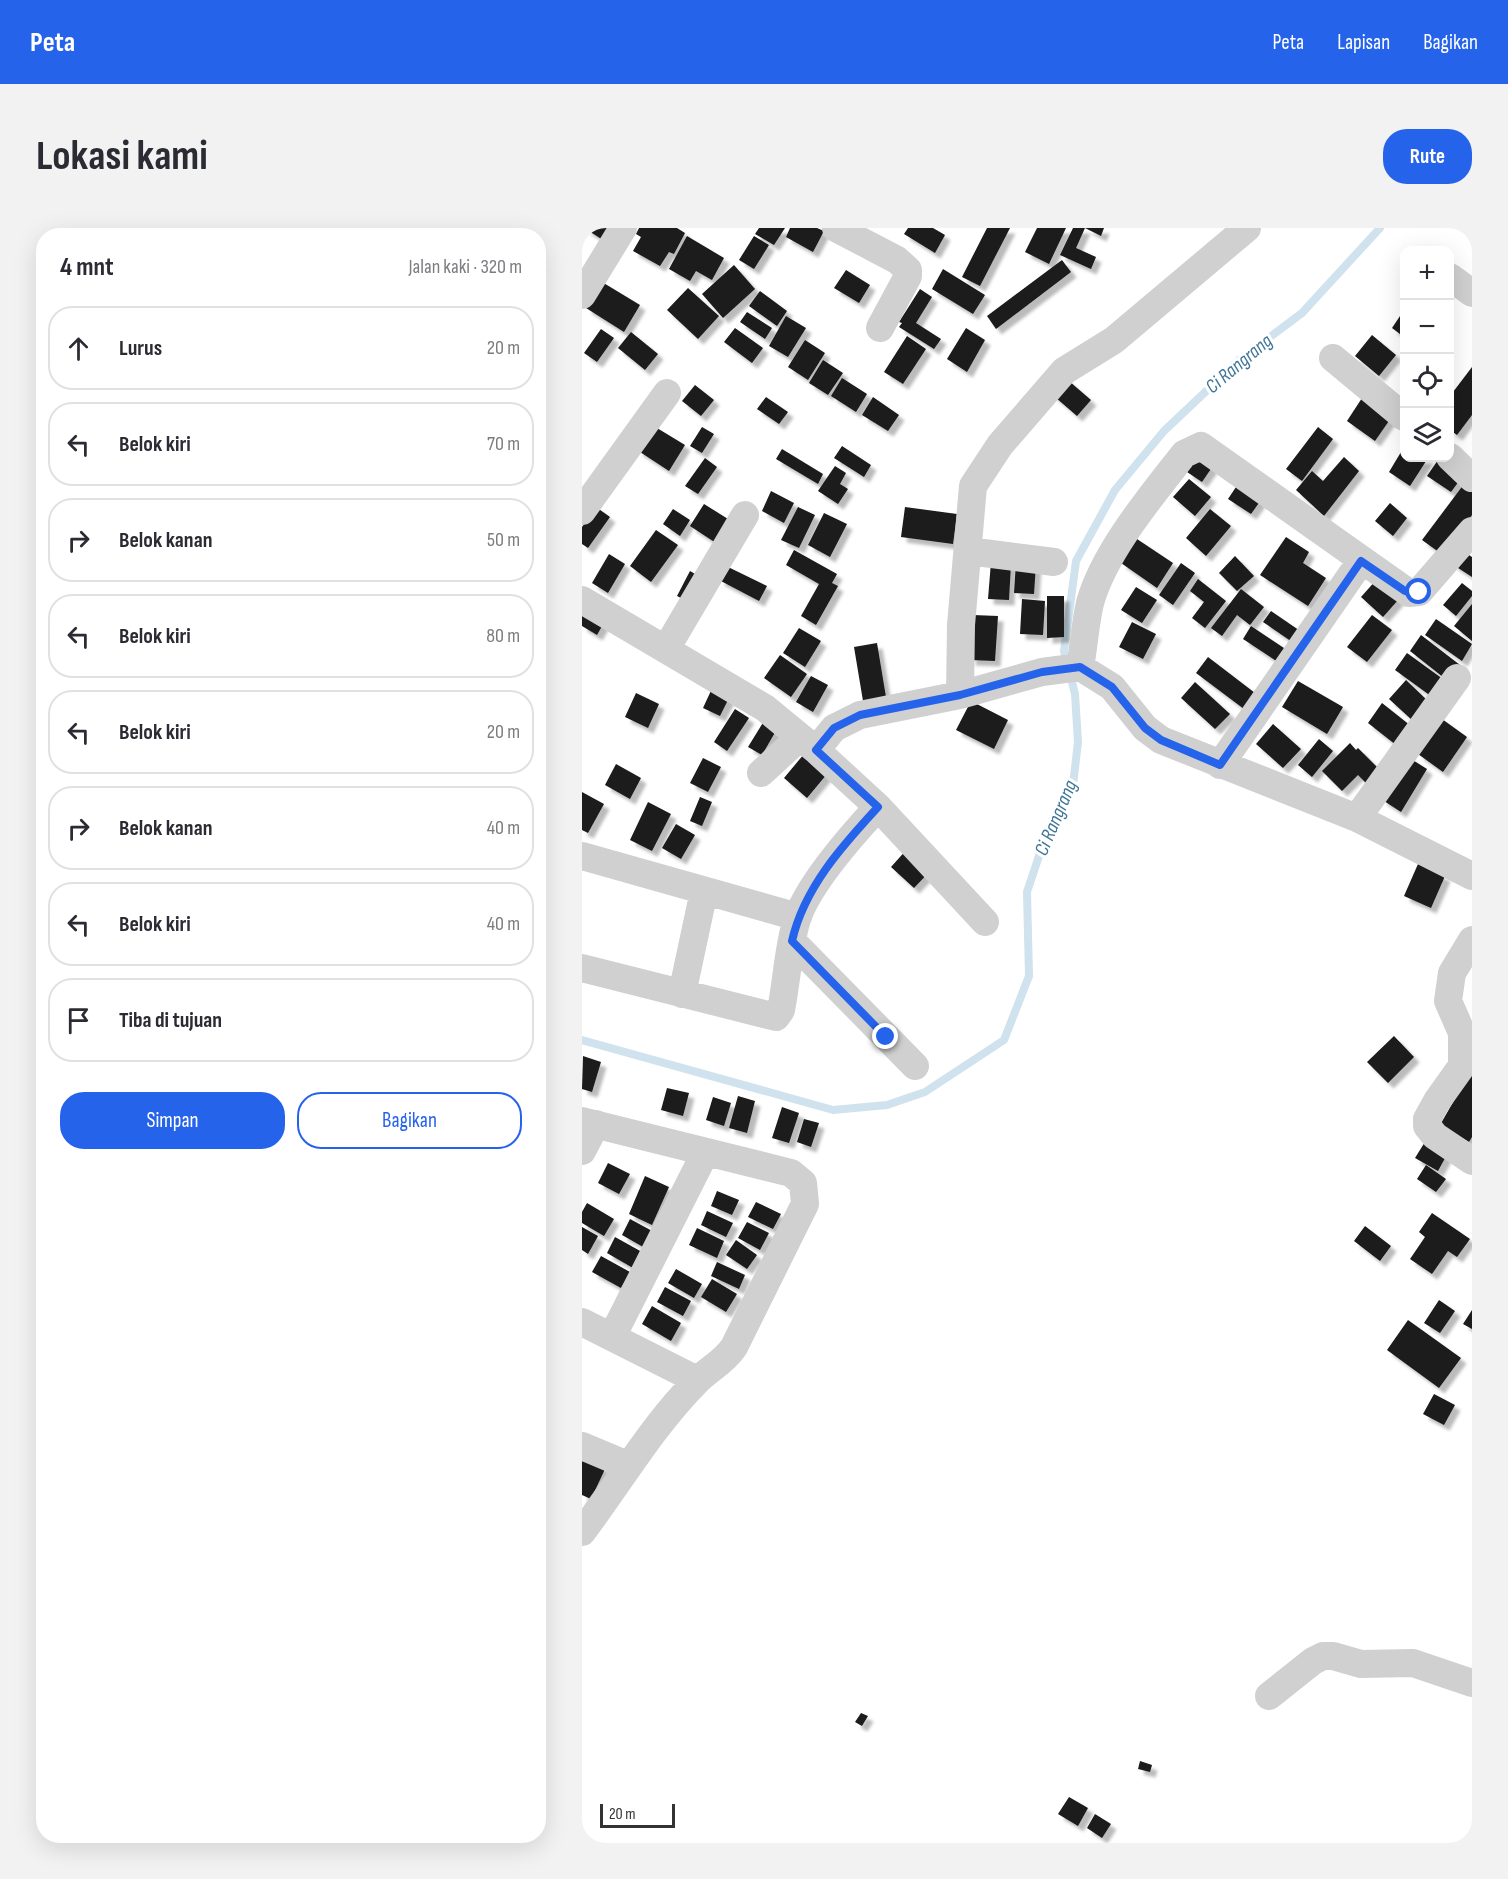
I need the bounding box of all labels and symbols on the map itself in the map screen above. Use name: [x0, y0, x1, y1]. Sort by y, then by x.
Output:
water label: Ci Rangrang: [1201, 329, 1277, 399]
route start: [1405, 578, 1431, 604]
water label: Ci Rangrang: [1029, 777, 1083, 859]
route end: [872, 1023, 898, 1049]
scale bar: [600, 1801, 675, 1828]

